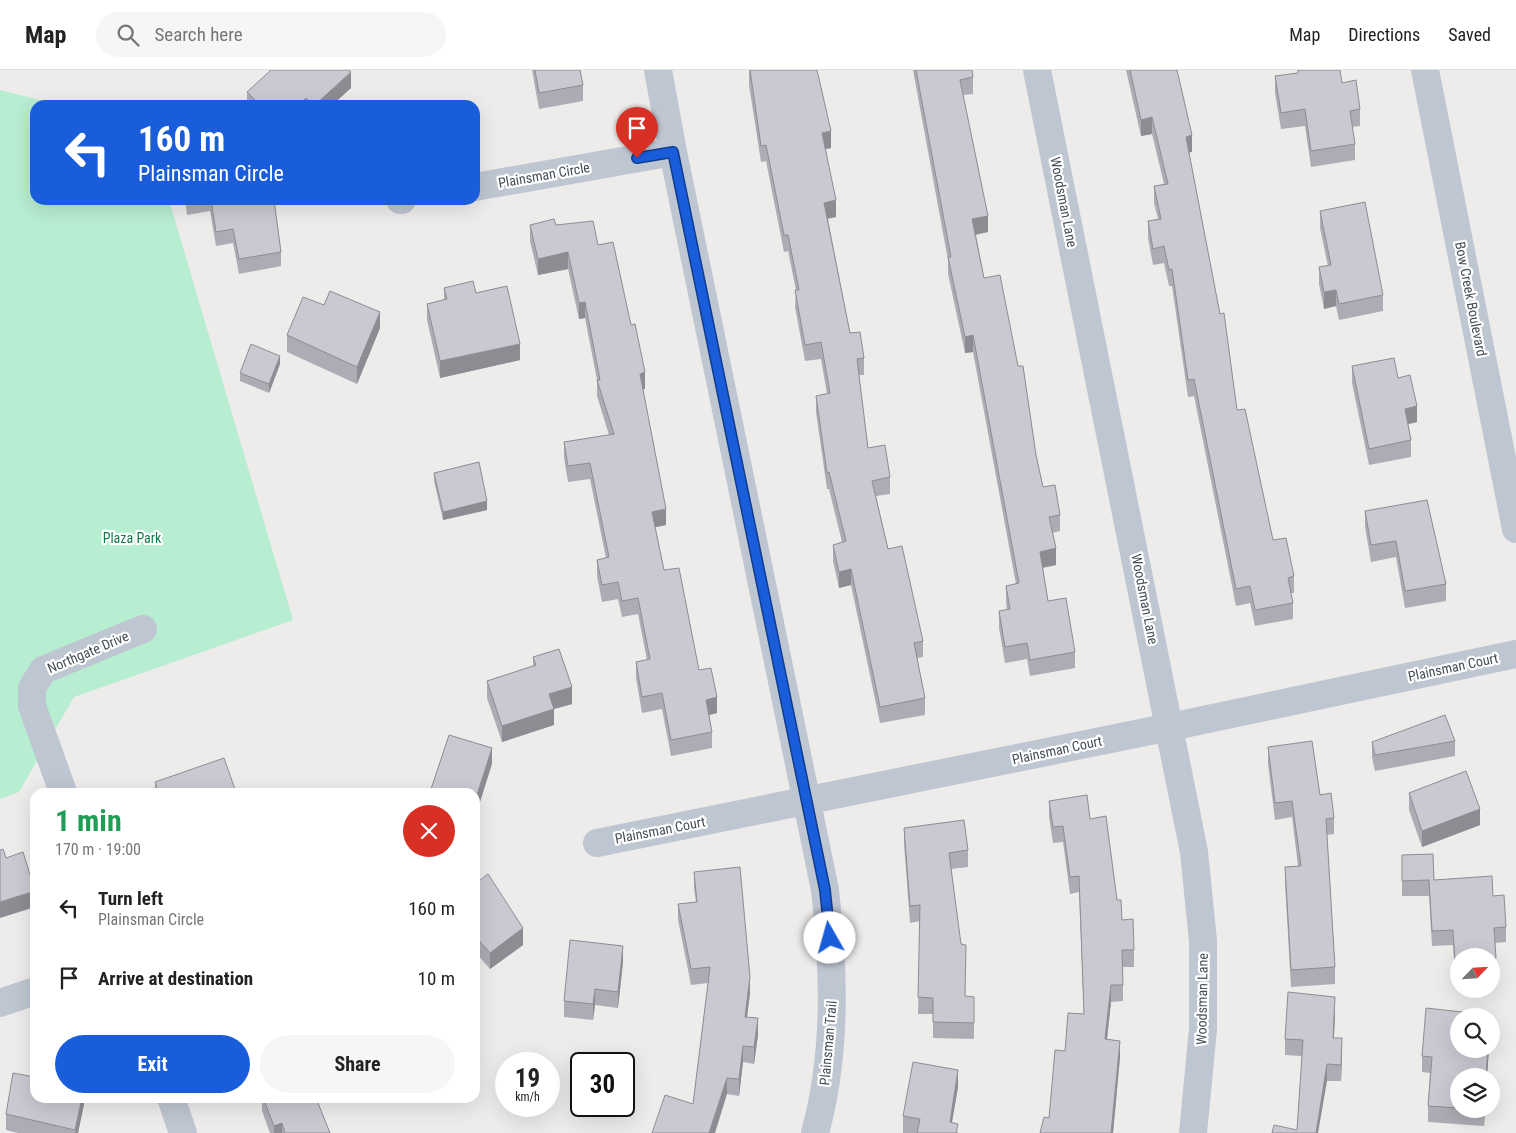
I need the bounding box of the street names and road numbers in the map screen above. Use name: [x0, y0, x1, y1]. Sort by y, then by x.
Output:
street label: Woodsman Lane: [1047, 155, 1081, 249]
street label: Plainsman Circle: [497, 159, 592, 191]
street label: Bow Creek Boulevard: [1452, 240, 1490, 358]
street label: Woodsman Lane: [1128, 552, 1162, 646]
street label: Northgate Drive: [45, 628, 131, 676]
street label: Plainsman Court: [1406, 650, 1500, 684]
street label: Plainsman Court: [1010, 733, 1104, 767]
street label: Plainsman Court: [613, 813, 707, 847]
street label: Woodsman Lane: [1193, 953, 1211, 1045]
street label: Plainsman Trail: [816, 1000, 840, 1086]

